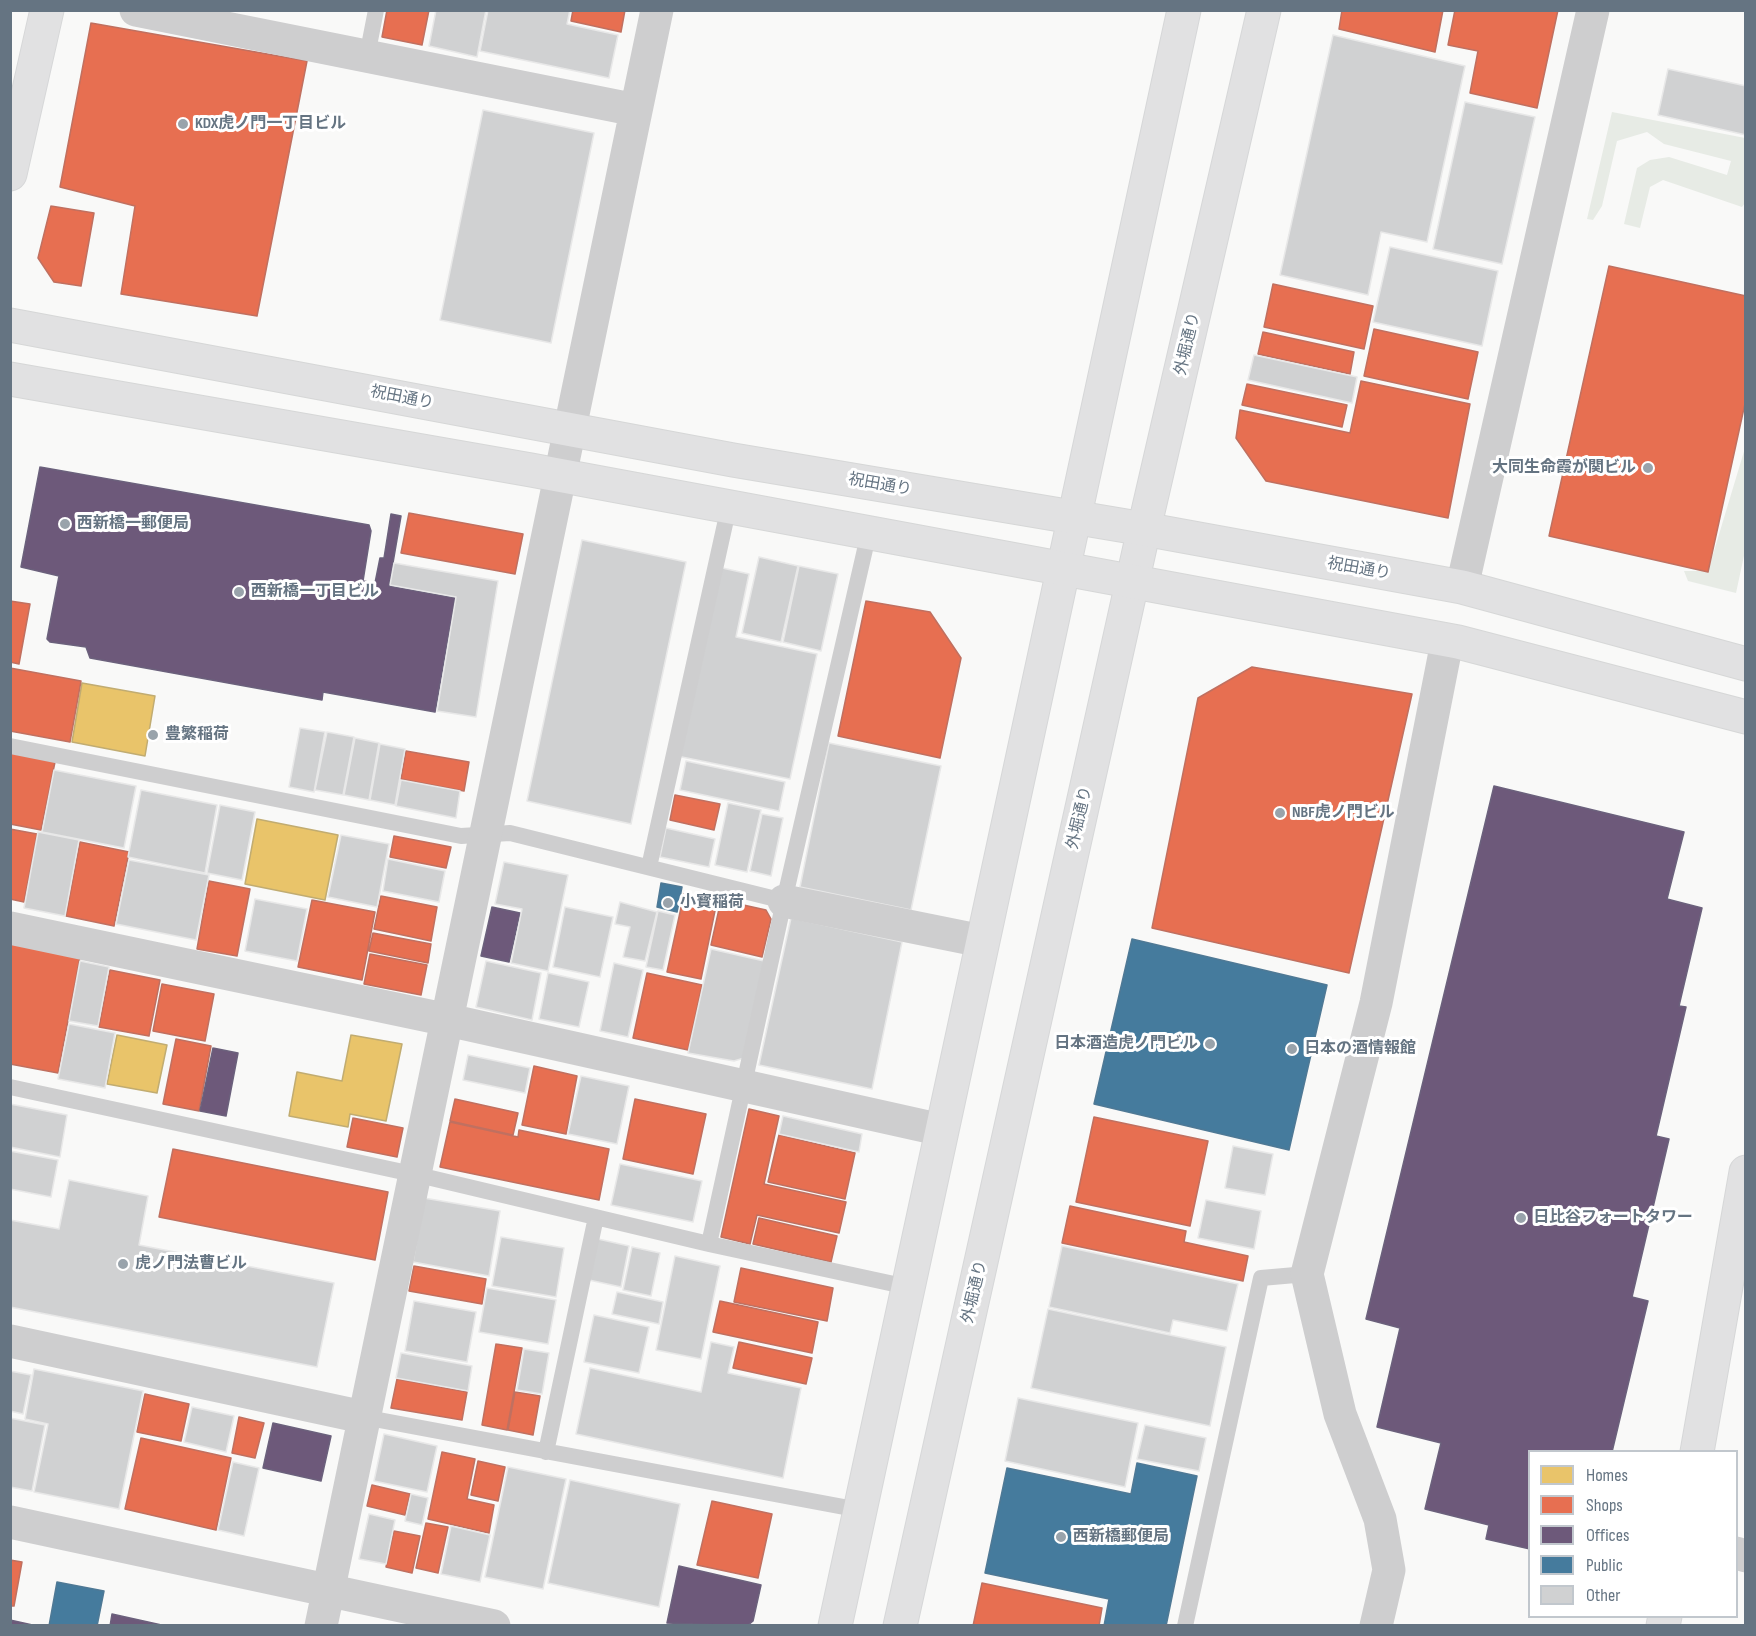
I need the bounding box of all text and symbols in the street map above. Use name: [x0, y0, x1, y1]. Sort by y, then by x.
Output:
place label: KDX虎ノ門一丁目ビル: [195, 114, 346, 134]
marker: KDX虎ノ門一丁目ビル: [176, 117, 190, 131]
street label: 外堀通り: [1171, 311, 1205, 377]
street label: 祝田通り: [369, 382, 435, 414]
place label: 大同生命霞が関ビル: [1492, 458, 1636, 478]
marker: 大同生命霞が関ビル: [1641, 461, 1655, 475]
street label: 祝田通り: [847, 470, 913, 500]
place label: 西新橋一郵便局: [77, 514, 189, 534]
marker: 西新橋一郵便局: [58, 517, 72, 531]
street label: 祝田通り: [1326, 554, 1392, 584]
place label: 西新橋一丁目ビル: [251, 582, 379, 602]
marker: 西新橋一丁目ビル: [232, 585, 246, 599]
place label: 豊繁稲荷: [165, 725, 229, 745]
marker: 豊繁稲荷: [146, 728, 160, 742]
street label: 外堀通り: [1063, 785, 1097, 851]
place label: NBF虎ノ門ビル: [1292, 803, 1395, 823]
marker: NBF虎ノ門ビル: [1273, 806, 1287, 820]
place label: 小寳稲荷: [680, 893, 744, 913]
marker: 小寳稲荷: [661, 896, 675, 910]
place label: 日本酒造虎ノ門ビル: [1054, 1034, 1198, 1054]
marker: 日本酒造虎ノ門ビル: [1203, 1037, 1217, 1051]
place label: 日本の酒情報館: [1304, 1039, 1416, 1059]
marker: 日本の酒情報館: [1285, 1042, 1299, 1056]
place label: 日比谷フォートタワー: [1533, 1208, 1693, 1228]
marker: 日比谷フォートタワー: [1514, 1211, 1528, 1225]
place label: 虎ノ門法曹ビル: [135, 1254, 247, 1274]
marker: 虎ノ門法曹ビル: [116, 1257, 130, 1271]
street label: 外堀通り: [958, 1259, 992, 1325]
legend: [1528, 1450, 1738, 1618]
text: Homes: [1586, 1465, 1628, 1486]
text: Shops: [1586, 1495, 1623, 1516]
text: Offices: [1586, 1525, 1629, 1546]
place label: 西新橋郵便局: [1073, 1527, 1169, 1547]
marker: 西新橋郵便局: [1054, 1530, 1068, 1544]
text: Public: [1586, 1555, 1623, 1576]
text: Other: [1586, 1585, 1620, 1606]

